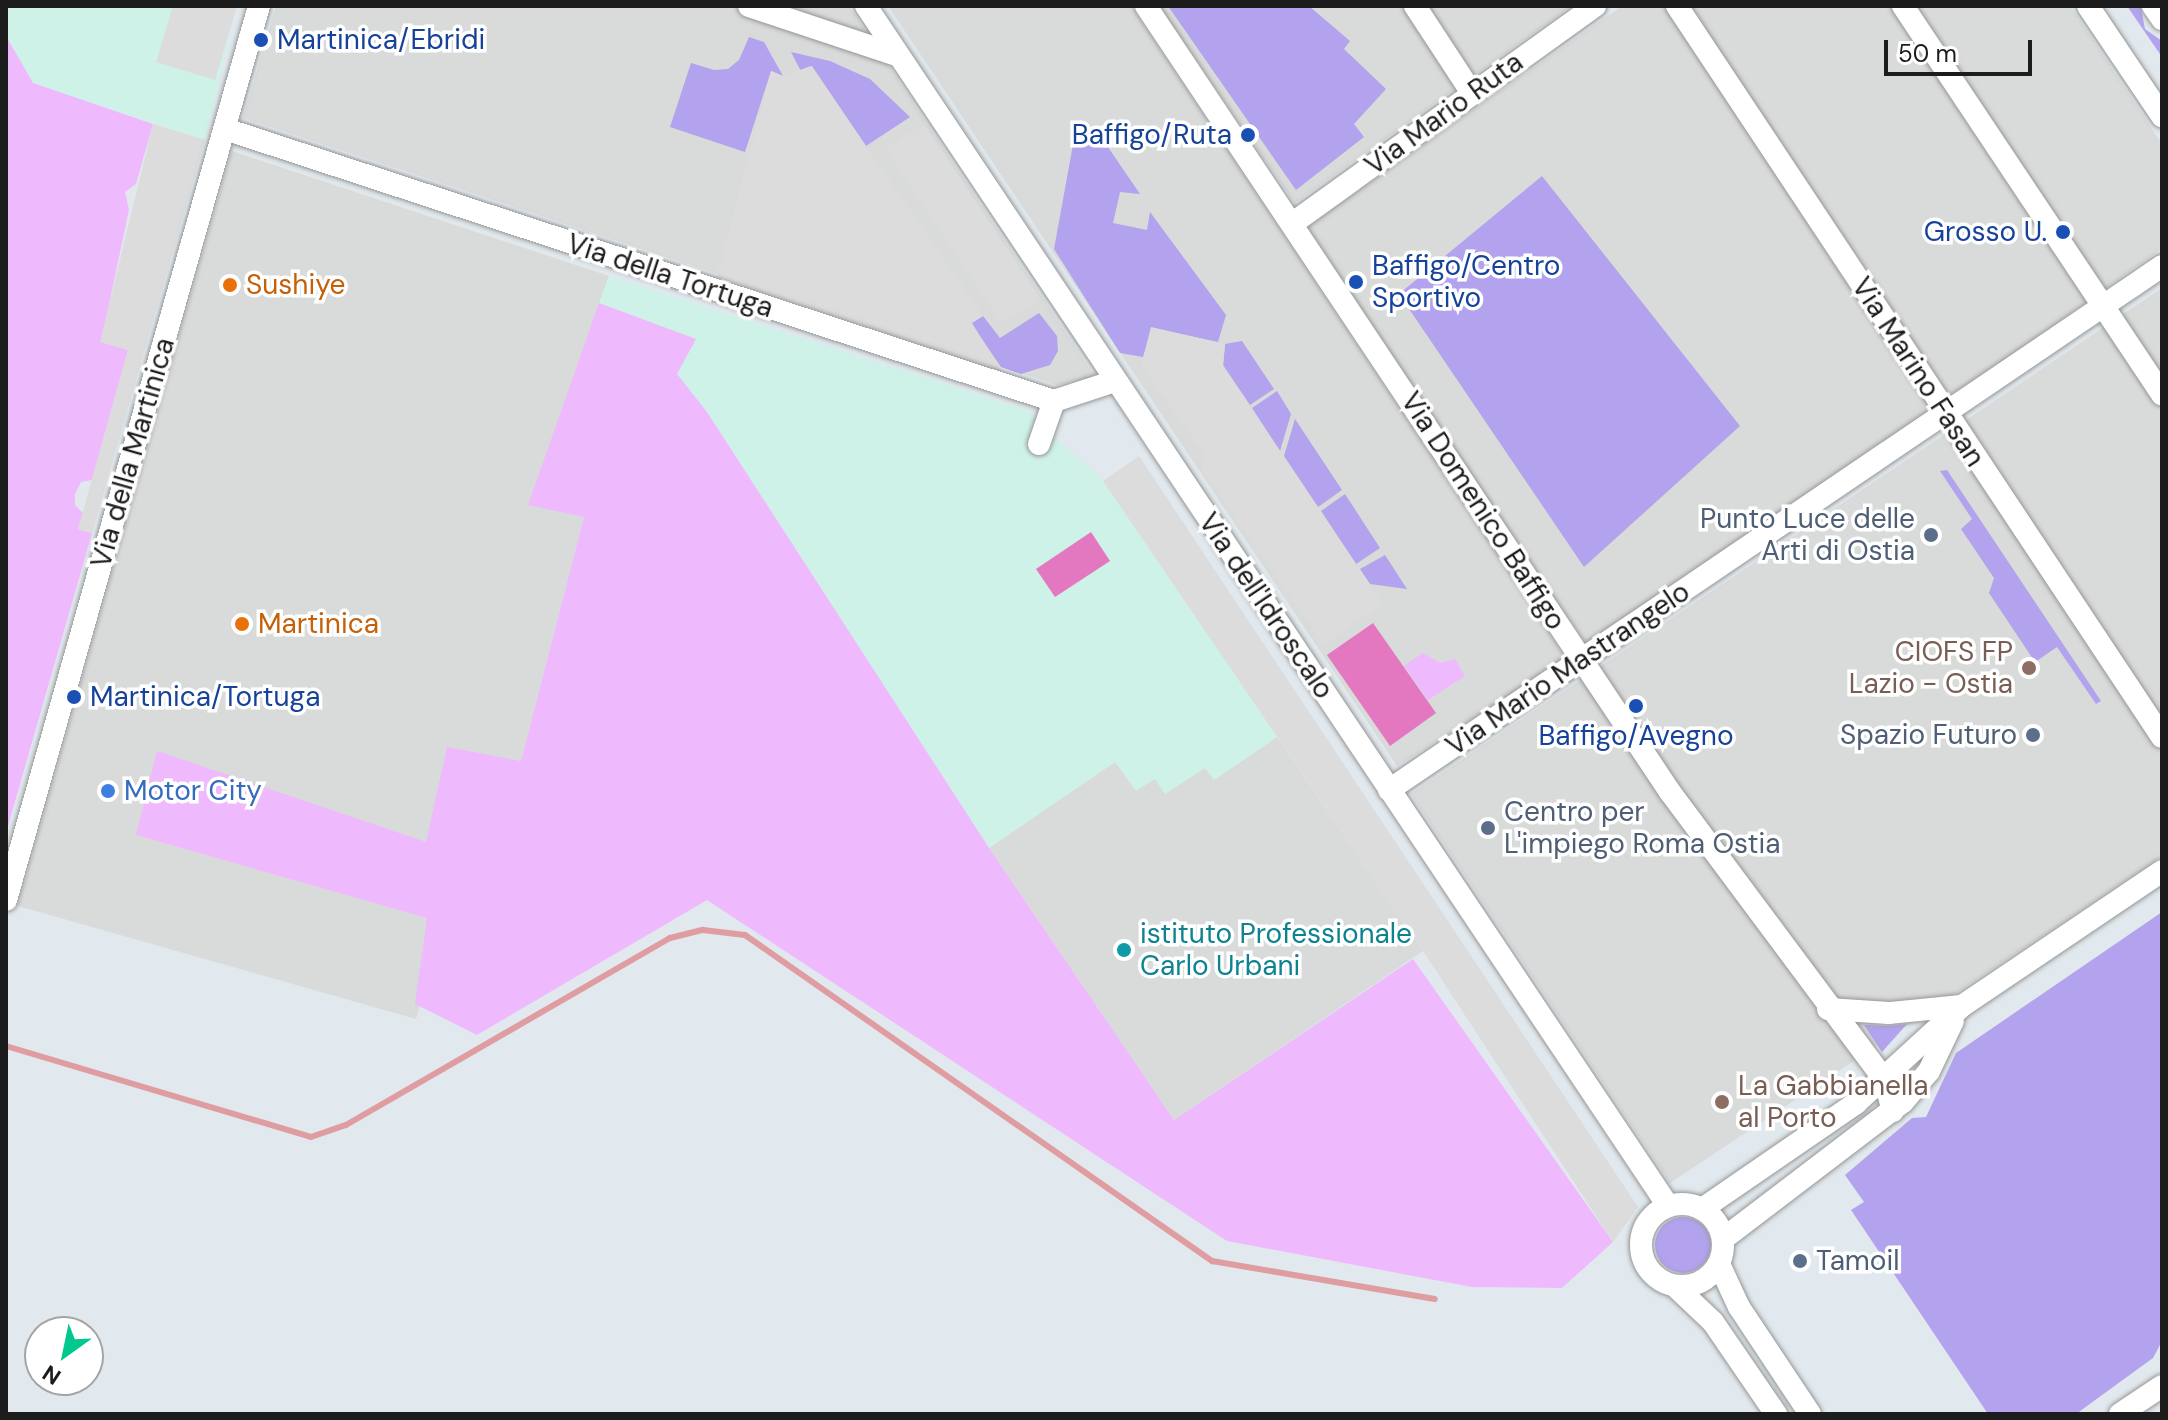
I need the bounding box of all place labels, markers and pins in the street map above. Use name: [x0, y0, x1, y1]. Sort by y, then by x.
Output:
place label: Martinica/Ebridi: [277, 23, 485, 57]
marker: Martinica/Ebridi: [252, 31, 270, 49]
place label: Baffigo/Ruta: [1072, 118, 1232, 152]
marker: Baffigo/Ruta: [1239, 126, 1257, 144]
place label: Grosso U.: [1924, 215, 2047, 249]
marker: Grosso U.: [2054, 223, 2072, 241]
place label: Baffigo/Centro Sportivo: [1372, 249, 1560, 315]
place label: Sushiye: [246, 268, 345, 302]
marker: Baffigo/Centro Sportivo: [1347, 273, 1365, 291]
marker: Sushiye: [221, 276, 239, 294]
place label: Punto Luce delle Arti di Ostia: [1700, 502, 1915, 568]
marker: Punto Luce delle Arti di Ostia: [1922, 526, 1940, 544]
place label: Martinica: [258, 607, 379, 641]
marker: Martinica: [233, 615, 251, 633]
place label: CIOFS FP Lazio - Ostia: [1849, 635, 2013, 701]
marker: CIOFS FP Lazio - Ostia: [2020, 659, 2038, 677]
place label: Martinica/Tortuga: [90, 680, 320, 714]
marker: Martinica/Tortuga: [65, 688, 83, 706]
marker: Baffigo/Avegno: [1627, 697, 1645, 715]
place label: Spazio Futuro: [1840, 718, 2017, 752]
place label: Baffigo/Avegno: [1538, 719, 1734, 753]
marker: Spazio Futuro: [2024, 726, 2042, 744]
place label: Motor City: [124, 774, 262, 808]
marker: Motor City: [99, 782, 117, 800]
place label: Centro per L'impiego Roma Ostia: [1504, 795, 1780, 861]
marker: Centro per L'impiego Roma Ostia: [1479, 819, 1497, 837]
place label: istituto Professionale Carlo Urbani: [1140, 917, 1412, 983]
marker: istituto Professionale Carlo Urbani: [1115, 941, 1133, 959]
place label: La Gabbianella al Porto: [1738, 1069, 1929, 1135]
marker: La Gabbianella al Porto: [1713, 1093, 1731, 1111]
place label: Tamoil: [1816, 1244, 1899, 1278]
marker: Tamoil: [1791, 1252, 1809, 1270]

